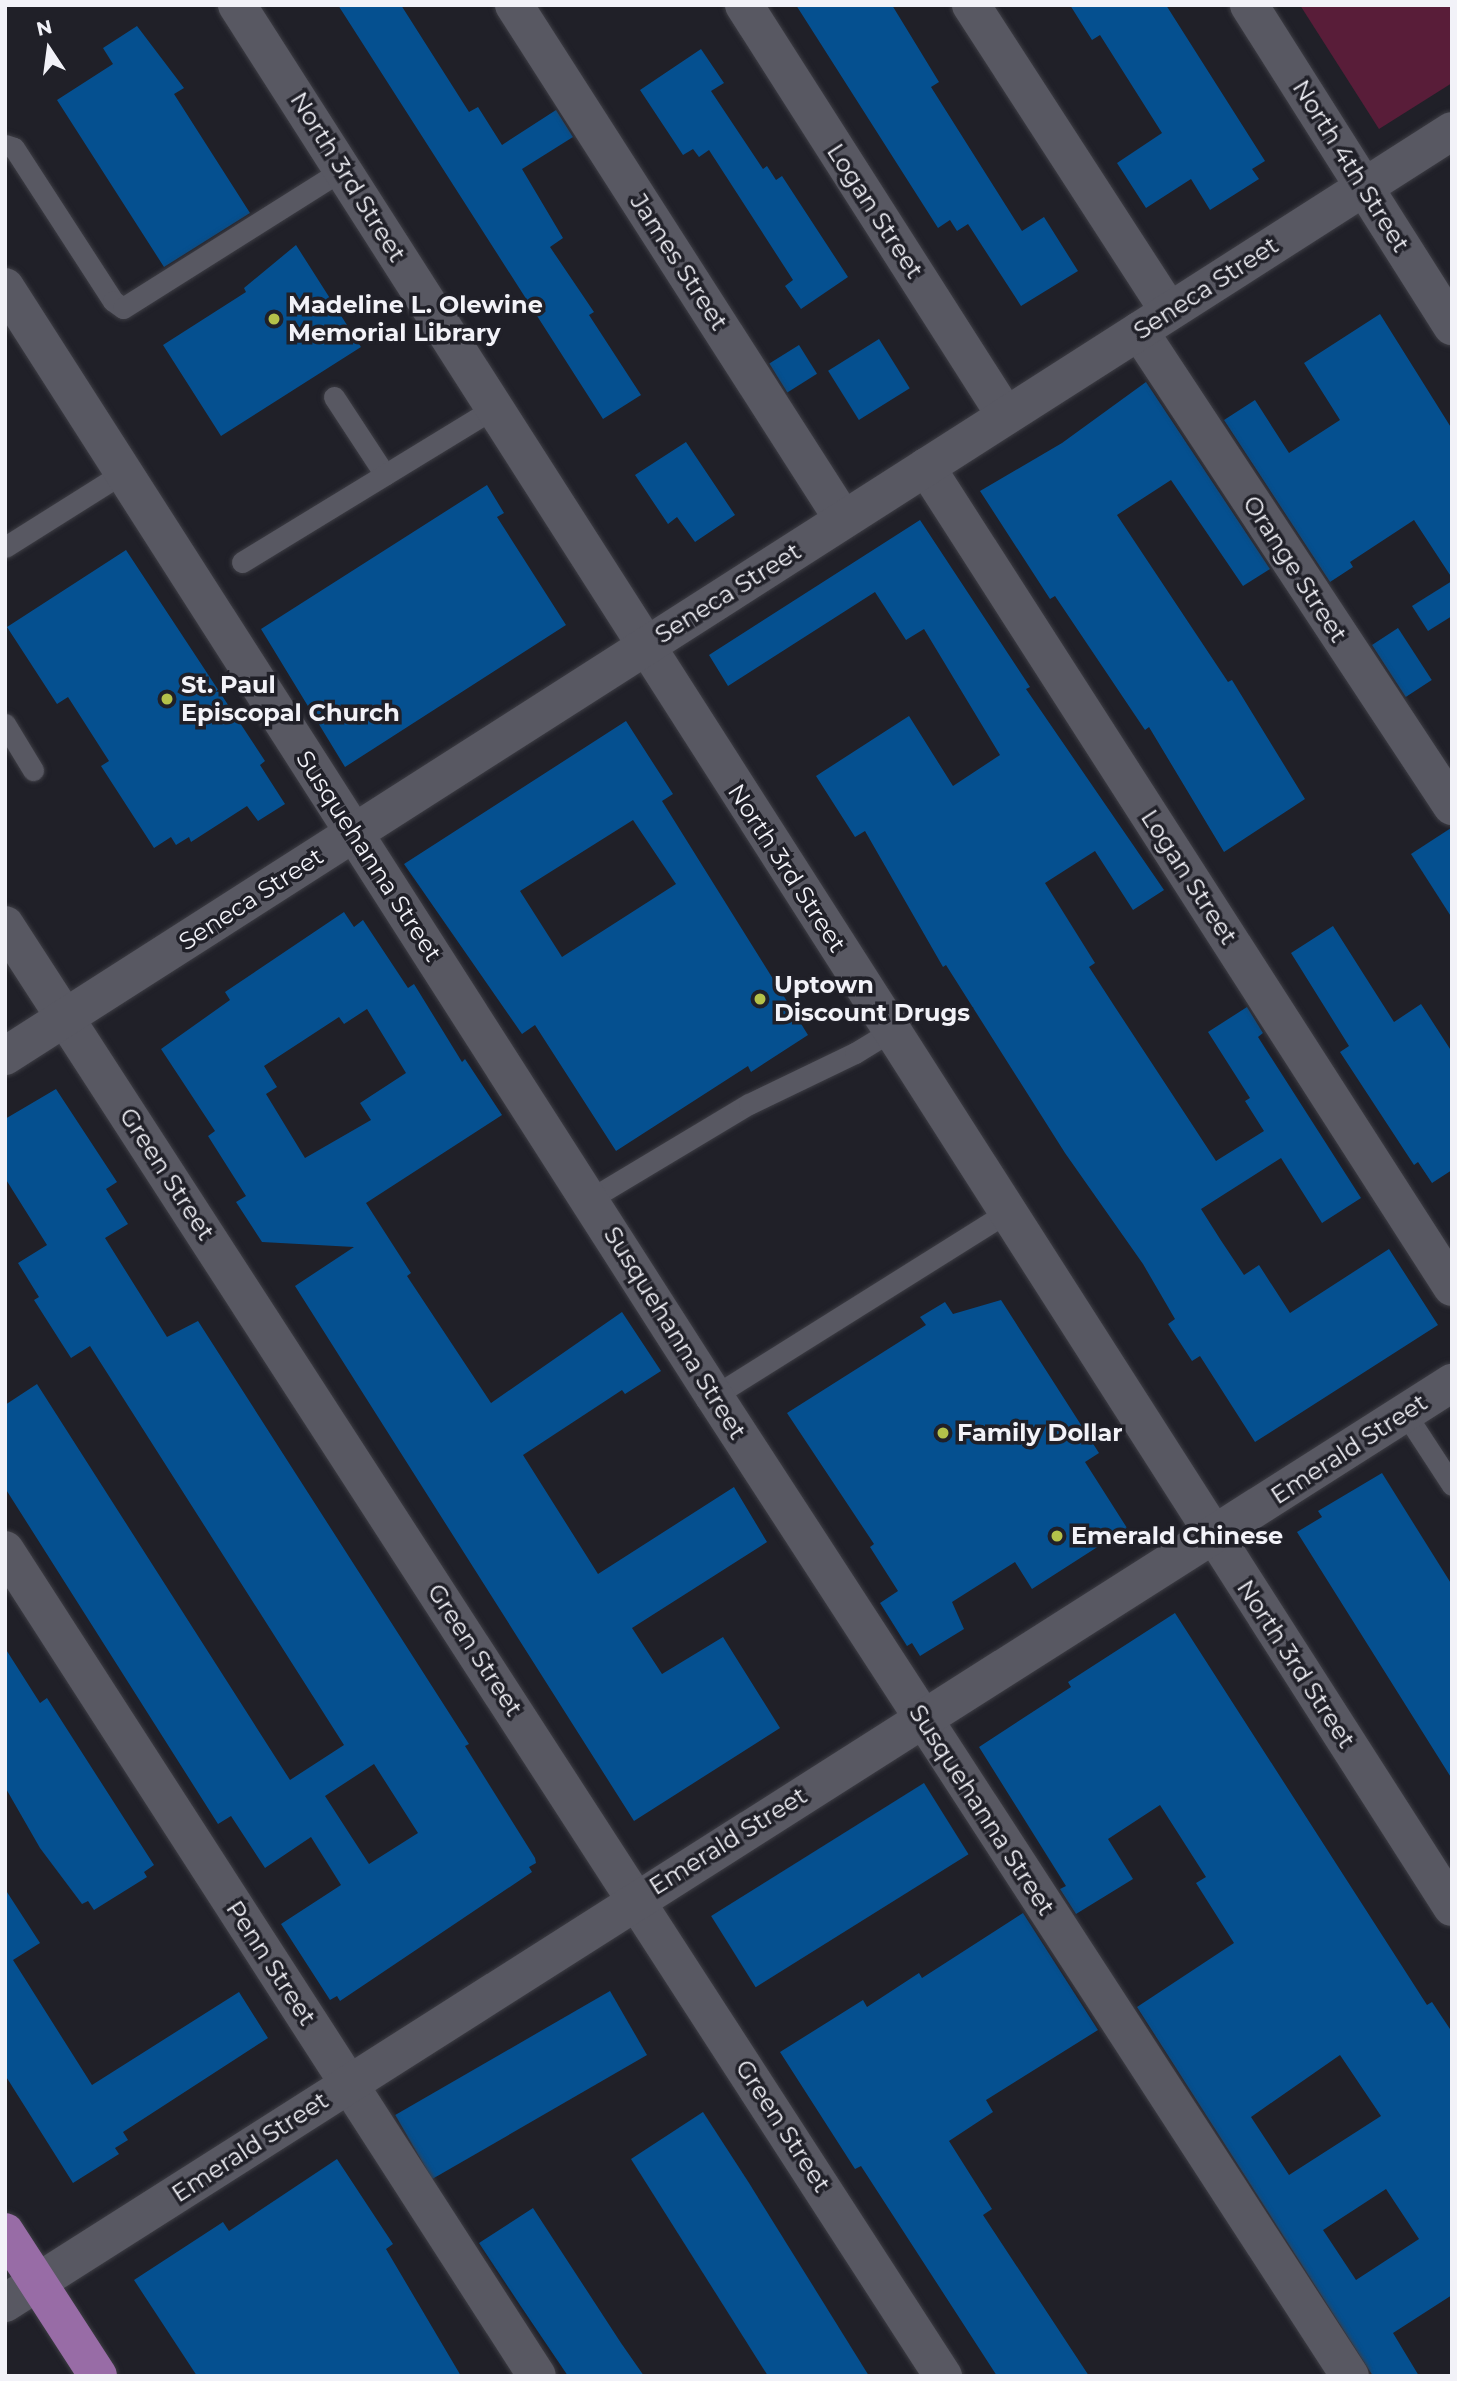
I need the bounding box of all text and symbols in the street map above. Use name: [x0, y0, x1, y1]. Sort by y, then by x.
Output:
north arrow: [14, 14, 84, 84]
text: N: [34, 15, 54, 41]
street label: North 4th Street: [1286, 75, 1416, 257]
street label: North 3rd Street: [284, 87, 412, 267]
street label: Logan Street: [821, 138, 929, 284]
street label: James Street: [624, 188, 734, 336]
street label: Seneca Street: [1128, 231, 1284, 345]
place label: Madeline L. Olewine Memorial Library: [288, 291, 543, 347]
marker: Madeline L. Olewine Memorial Library: [266, 311, 282, 327]
street label: Orange Street: [1237, 490, 1353, 648]
street label: Seneca Street: [650, 537, 806, 649]
place label: St. Paul Episcopal Church: [181, 671, 400, 727]
marker: St. Paul Episcopal Church: [159, 691, 175, 707]
street label: Susquehanna Street: [290, 745, 448, 967]
street label: North 3rd Street: [722, 778, 852, 958]
street label: Logan Street: [1135, 804, 1243, 950]
street label: Seneca Street: [173, 842, 329, 956]
place label: Uptown Discount Drugs: [774, 971, 970, 1027]
marker: Uptown Discount Drugs: [752, 991, 768, 1007]
street label: Green Street: [114, 1102, 220, 1246]
street label: Susquehanna Street: [598, 1221, 752, 1445]
street label: Emerald Street: [1266, 1388, 1432, 1510]
place label: Family Dollar: [957, 1419, 1123, 1447]
marker: Family Dollar: [935, 1425, 951, 1441]
place label: Emerald Chinese: [1071, 1522, 1283, 1550]
marker: Emerald Chinese: [1049, 1528, 1065, 1544]
street label: North 3rd Street: [1231, 1574, 1361, 1754]
street label: Green Street: [422, 1578, 528, 1722]
street label: Susquehanna Street: [903, 1699, 1061, 1921]
street label: Emerald Street: [644, 1781, 812, 1901]
street label: Penn Street: [220, 1895, 322, 2031]
street label: Green Street: [730, 2054, 836, 2198]
street label: Emerald Street: [167, 2086, 333, 2208]

